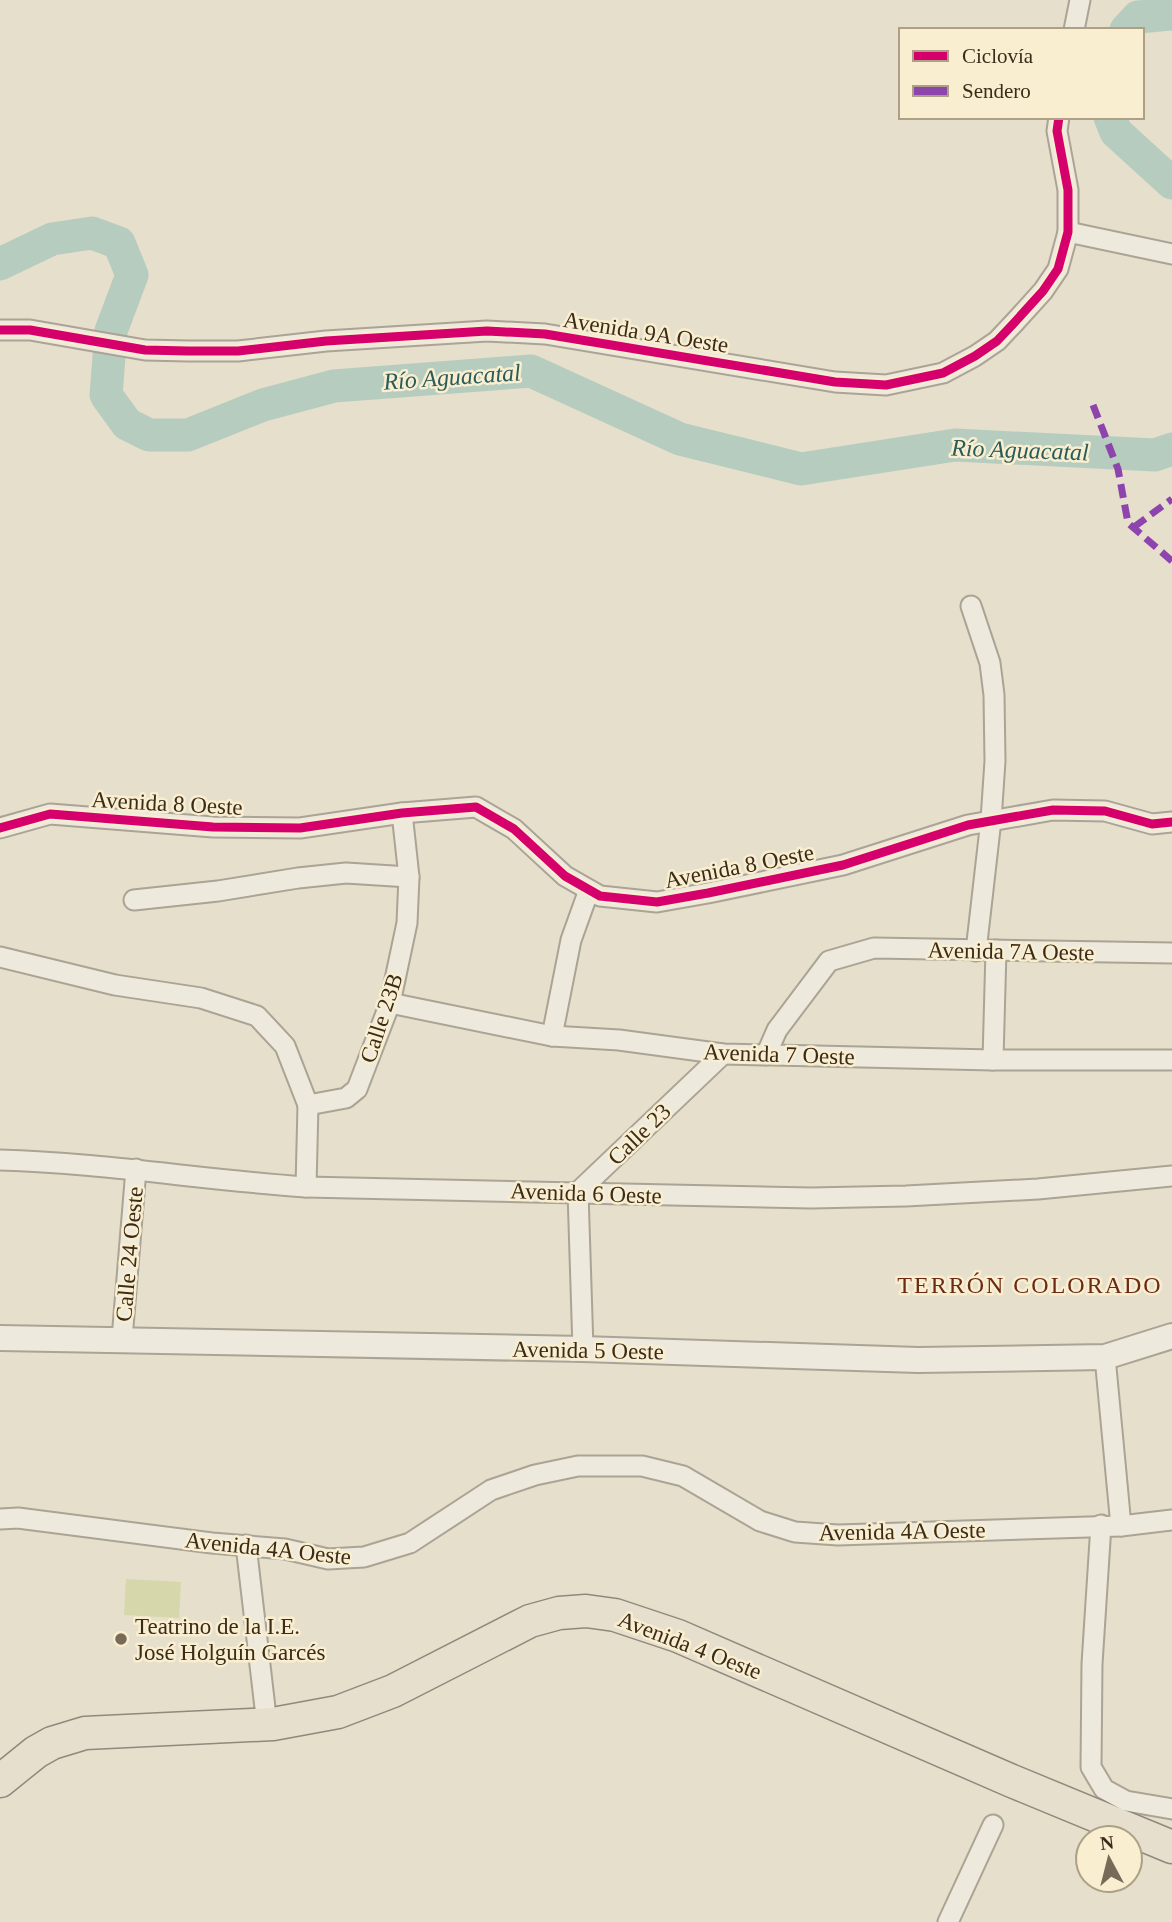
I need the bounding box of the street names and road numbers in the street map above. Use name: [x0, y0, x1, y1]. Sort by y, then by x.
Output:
street label: Avenida 9A Oeste: [562, 307, 730, 358]
street label: Avenida 8 Oeste: [91, 787, 243, 820]
street label: Avenida 8 Oeste: [662, 840, 816, 893]
street label: Avenida 7A Oeste: [927, 938, 1095, 965]
street label: Calle 23B: [355, 970, 408, 1066]
street label: Avenida 7 Oeste: [703, 1039, 855, 1070]
street label: Calle 23: [603, 1099, 676, 1170]
street label: Avenida 6 Oeste: [510, 1178, 662, 1209]
street label: Calle 24 Oeste: [111, 1186, 148, 1323]
street label: Avenida 5 Oeste: [512, 1337, 664, 1364]
street label: Avenida 4A Oeste: [818, 1518, 986, 1545]
street label: Avenida 4A Oeste: [184, 1527, 352, 1570]
street label: Avenida 4 Oeste: [615, 1607, 765, 1684]

